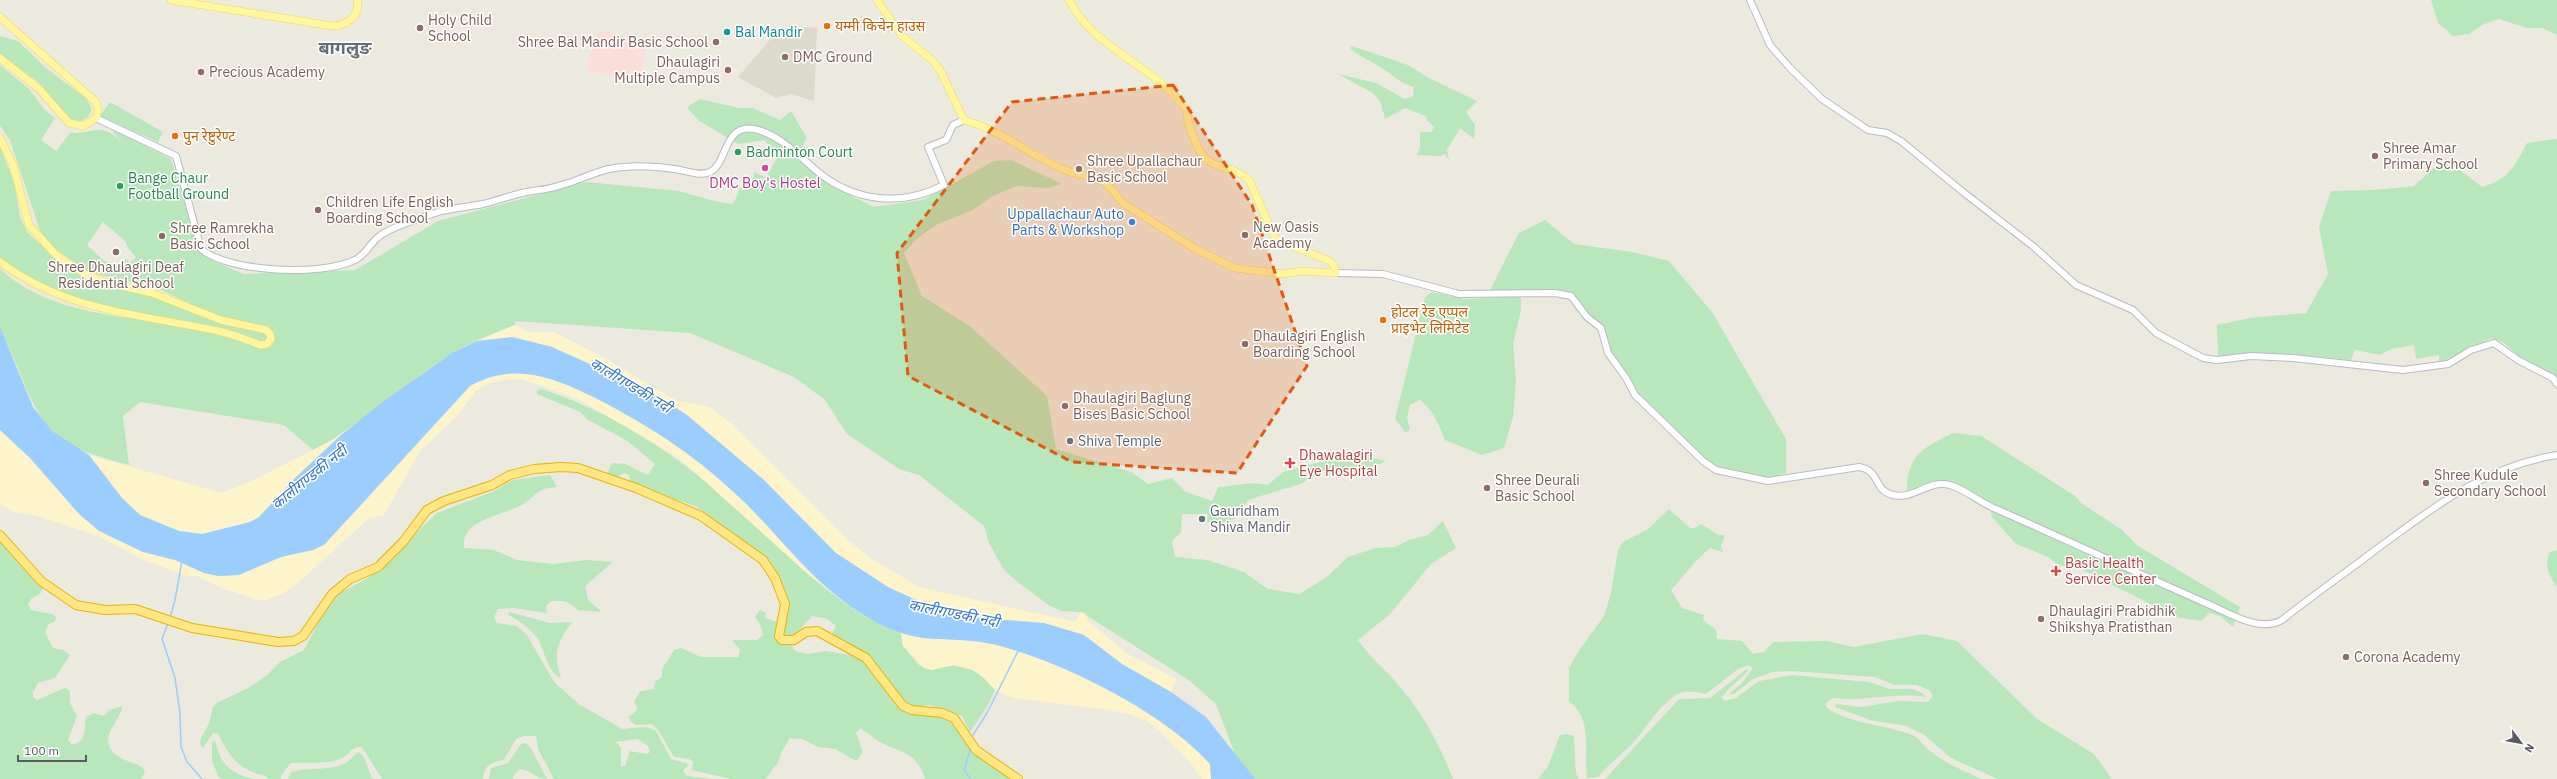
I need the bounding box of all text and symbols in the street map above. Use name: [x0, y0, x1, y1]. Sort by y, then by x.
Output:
place label: Holy Child School: [428, 11, 492, 45]
place label: यम्मी किचेन हाउस: [835, 17, 926, 35]
marker: यम्मी किचेन हाउस: [822, 21, 832, 31]
marker: Holy Child School: [415, 23, 425, 33]
place label: Bal Mandir: [735, 23, 802, 41]
marker: Bal Mandir: [722, 27, 732, 37]
place label: Shree Bal Mandir Basic School: [518, 33, 708, 51]
district label: बागलुङ: [318, 36, 372, 59]
marker: Shree Bal Mandir Basic School: [711, 37, 721, 47]
place label: DMC Ground: [793, 48, 872, 66]
marker: DMC Ground: [780, 52, 790, 62]
place label: Dhaulagiri Multiple Campus: [614, 53, 720, 87]
place label: Precious Academy: [209, 63, 325, 81]
marker: Dhaulagiri Multiple Campus: [723, 65, 733, 75]
marker: Precious Academy: [196, 67, 206, 77]
place label: पुन रेष्टुरेण्ट: [183, 127, 236, 146]
marker: पुन रेष्टुरेण्ट: [170, 131, 180, 141]
place label: Shree Amar Primary School: [2383, 139, 2478, 173]
place label: Badminton Court: [746, 143, 853, 161]
marker: Badminton Court: [733, 147, 743, 157]
marker: Shree Amar Primary School: [2370, 151, 2380, 161]
place label: Shree Upallachaur Basic School: [1087, 152, 1203, 186]
marker: DMC Boy's Hostel: [760, 163, 770, 173]
marker: Shree Upallachaur Basic School: [1074, 164, 1084, 174]
place label: Bange Chaur Football Ground: [128, 169, 229, 203]
place label: DMC Boy's Hostel: [709, 174, 821, 192]
marker: Bange Chaur Football Ground: [115, 181, 125, 191]
place label: Children Life English Boarding School: [326, 193, 454, 227]
marker: Children Life English Boarding School: [313, 205, 323, 215]
place label: Uppallachaur Auto Parts & Workshop: [1007, 205, 1124, 239]
marker: Uppallachaur Auto Parts & Workshop: [1127, 217, 1137, 227]
place label: New Oasis Academy: [1253, 218, 1319, 252]
place label: Shree Ramrekha Basic School: [170, 219, 274, 253]
marker: New Oasis Academy: [1240, 230, 1250, 240]
marker: Shree Ramrekha Basic School: [157, 231, 167, 241]
marker: Shree Dhaulagiri Deaf Residential School: [111, 247, 121, 257]
place label: Shree Dhaulagiri Deaf Residential School: [48, 258, 184, 292]
place label: होटल रेड एप्पल प्राइभेट लिमिटेड: [1391, 303, 1470, 337]
marker: होटल रेड एप्पल प्राइभेट लिमिटेड: [1378, 315, 1388, 325]
place label: Dhaulagiri English Boarding School: [1253, 327, 1365, 361]
marker: Dhaulagiri English Boarding School: [1240, 339, 1250, 349]
water label: कालीगण्डकी नदी: [587, 353, 678, 418]
place label: Dhaulagiri Baglung Bises Basic School: [1073, 389, 1192, 423]
marker: Dhaulagiri Baglung Bises Basic School: [1060, 401, 1070, 411]
place label: Shiva Temple: [1078, 432, 1162, 450]
marker: Shiva Temple: [1065, 436, 1075, 446]
water label: कालीगण्डकी नदी: [267, 439, 353, 513]
place label: Dhawalagiri Eye Hospital: [1299, 446, 1378, 480]
marker: Dhawalagiri Eye Hospital: [1284, 457, 1296, 469]
place label: Shree Kudule Secondary School: [2434, 466, 2547, 500]
place label: Shree Deurali Basic School: [1495, 471, 1580, 505]
marker: Shree Kudule Secondary School: [2421, 478, 2431, 488]
marker: Shree Deurali Basic School: [1482, 483, 1492, 493]
place label: Gauridham Shiva Mandir: [1210, 502, 1291, 536]
marker: Gauridham Shiva Mandir: [1197, 514, 1207, 524]
place label: Basic Health Service Center: [2065, 554, 2156, 588]
marker: Basic Health Service Center: [2050, 565, 2062, 577]
water label: कालीगण्डकी नदी: [907, 595, 1004, 632]
place label: Dhaulagiri Prabidhik Shikshya Pratisthan: [2049, 602, 2176, 636]
marker: Dhaulagiri Prabidhik Shikshya Pratisthan: [2036, 614, 2046, 624]
place label: Corona Academy: [2354, 648, 2461, 666]
marker: Corona Academy: [2341, 652, 2351, 662]
north arrow: [2501, 723, 2541, 763]
scale bar: [18, 737, 86, 763]
text: N: [2521, 741, 2538, 755]
text: 100 m: [24, 743, 59, 758]

